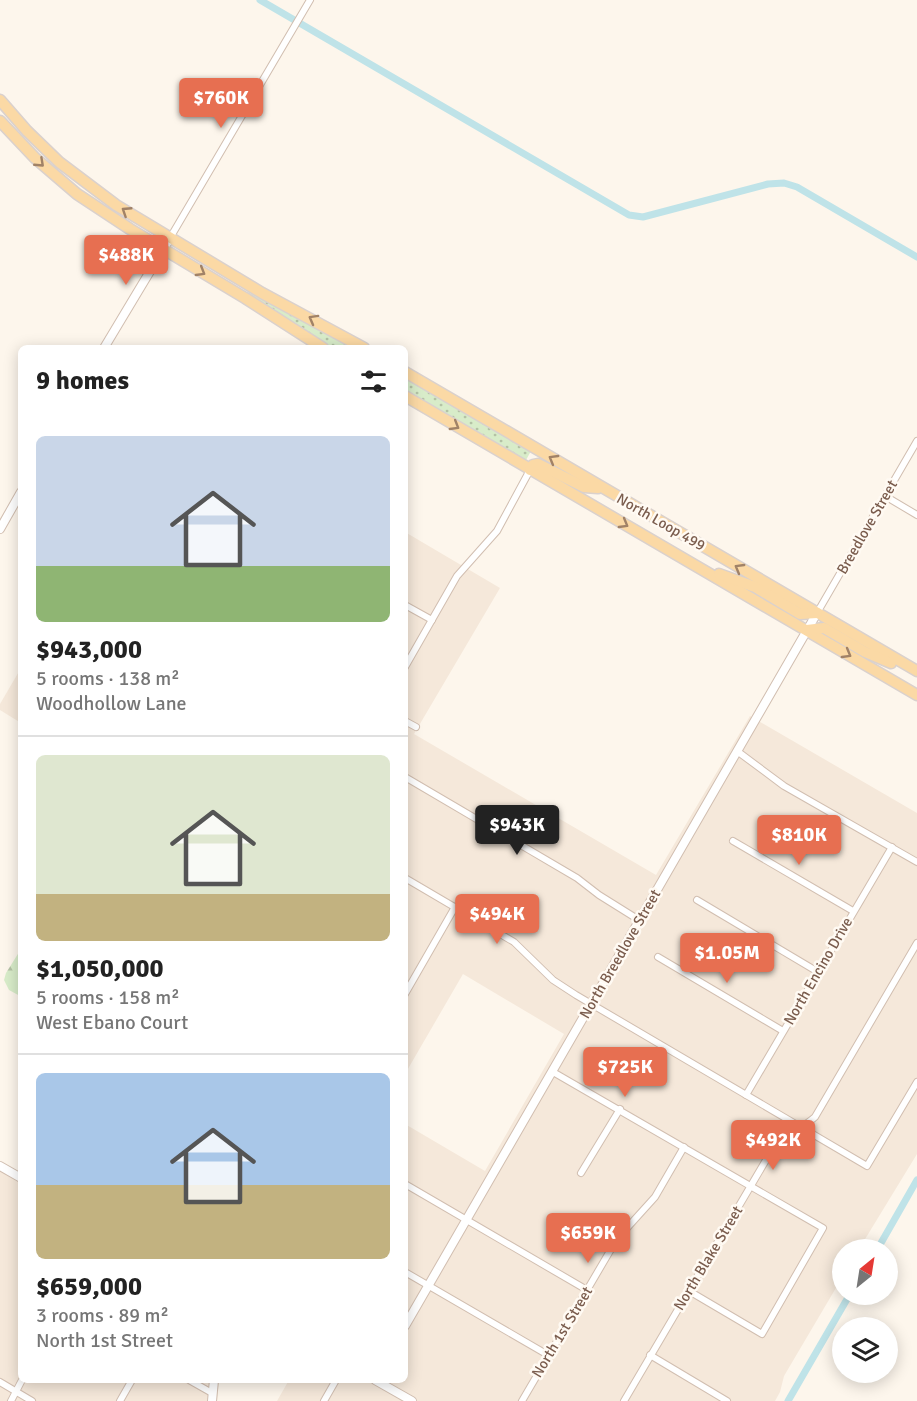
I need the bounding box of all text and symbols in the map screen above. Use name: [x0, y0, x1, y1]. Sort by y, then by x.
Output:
pin: $760K: [179, 78, 263, 129]
text: $760K: [193, 85, 249, 110]
one-way arrow: [34, 156, 44, 167]
one-way arrow: [122, 207, 133, 218]
pin: $488K: [84, 235, 168, 286]
text: $488K: [98, 242, 154, 267]
one-way arrow: [195, 265, 205, 277]
one-way arrow: [309, 315, 319, 326]
text: 9 homes: [36, 365, 129, 397]
icon: filters: [357, 365, 390, 398]
one-way arrow: [449, 419, 459, 430]
one-way arrow: [549, 455, 559, 466]
icon: home: [159, 475, 267, 583]
street label: Breedlove Street: [833, 477, 901, 577]
street label: North Loop 499: [614, 489, 708, 555]
one-way arrow: [618, 517, 628, 528]
one-way arrow: [735, 564, 745, 575]
text: $943,000: [36, 634, 142, 666]
one-way arrow: [841, 646, 851, 658]
text: 5 rooms · 138 m²: [36, 666, 180, 691]
text: Woodhollow Lane: [36, 691, 187, 716]
icon: home: [159, 794, 267, 902]
pin: $943K: [475, 805, 559, 856]
text: $943K: [489, 812, 545, 837]
pin: $810K: [757, 815, 841, 866]
text: $810K: [771, 822, 827, 847]
street label: North Breedlove Street: [576, 886, 664, 1022]
pin: $494K: [455, 894, 539, 945]
text: $494K: [469, 901, 525, 926]
street label: North Encino Drive: [780, 914, 856, 1028]
pin: $1.05M: [678, 933, 776, 984]
text: $1.05M: [694, 940, 760, 965]
text: $1,050,000: [36, 953, 164, 985]
text: 5 rooms · 158 m²: [36, 985, 180, 1010]
text: West Ebano Court: [36, 1010, 188, 1035]
pin: $725K: [583, 1047, 667, 1098]
text: $725K: [597, 1054, 653, 1079]
icon: home: [159, 1112, 267, 1220]
pin: $492K: [731, 1120, 815, 1171]
text: $492K: [745, 1127, 801, 1152]
street label: North Blake Street: [670, 1202, 746, 1314]
pin: $659K: [546, 1213, 630, 1264]
text: $659K: [560, 1220, 616, 1245]
north arrow: [832, 1239, 898, 1305]
map controls: [832, 1239, 898, 1383]
text: $659,000: [36, 1271, 142, 1303]
street label: North 1st Street: [528, 1283, 596, 1381]
text: 3 rooms · 89 m²: [36, 1303, 169, 1328]
button: layers: [832, 1317, 898, 1383]
text: North 1st Street: [36, 1328, 173, 1353]

